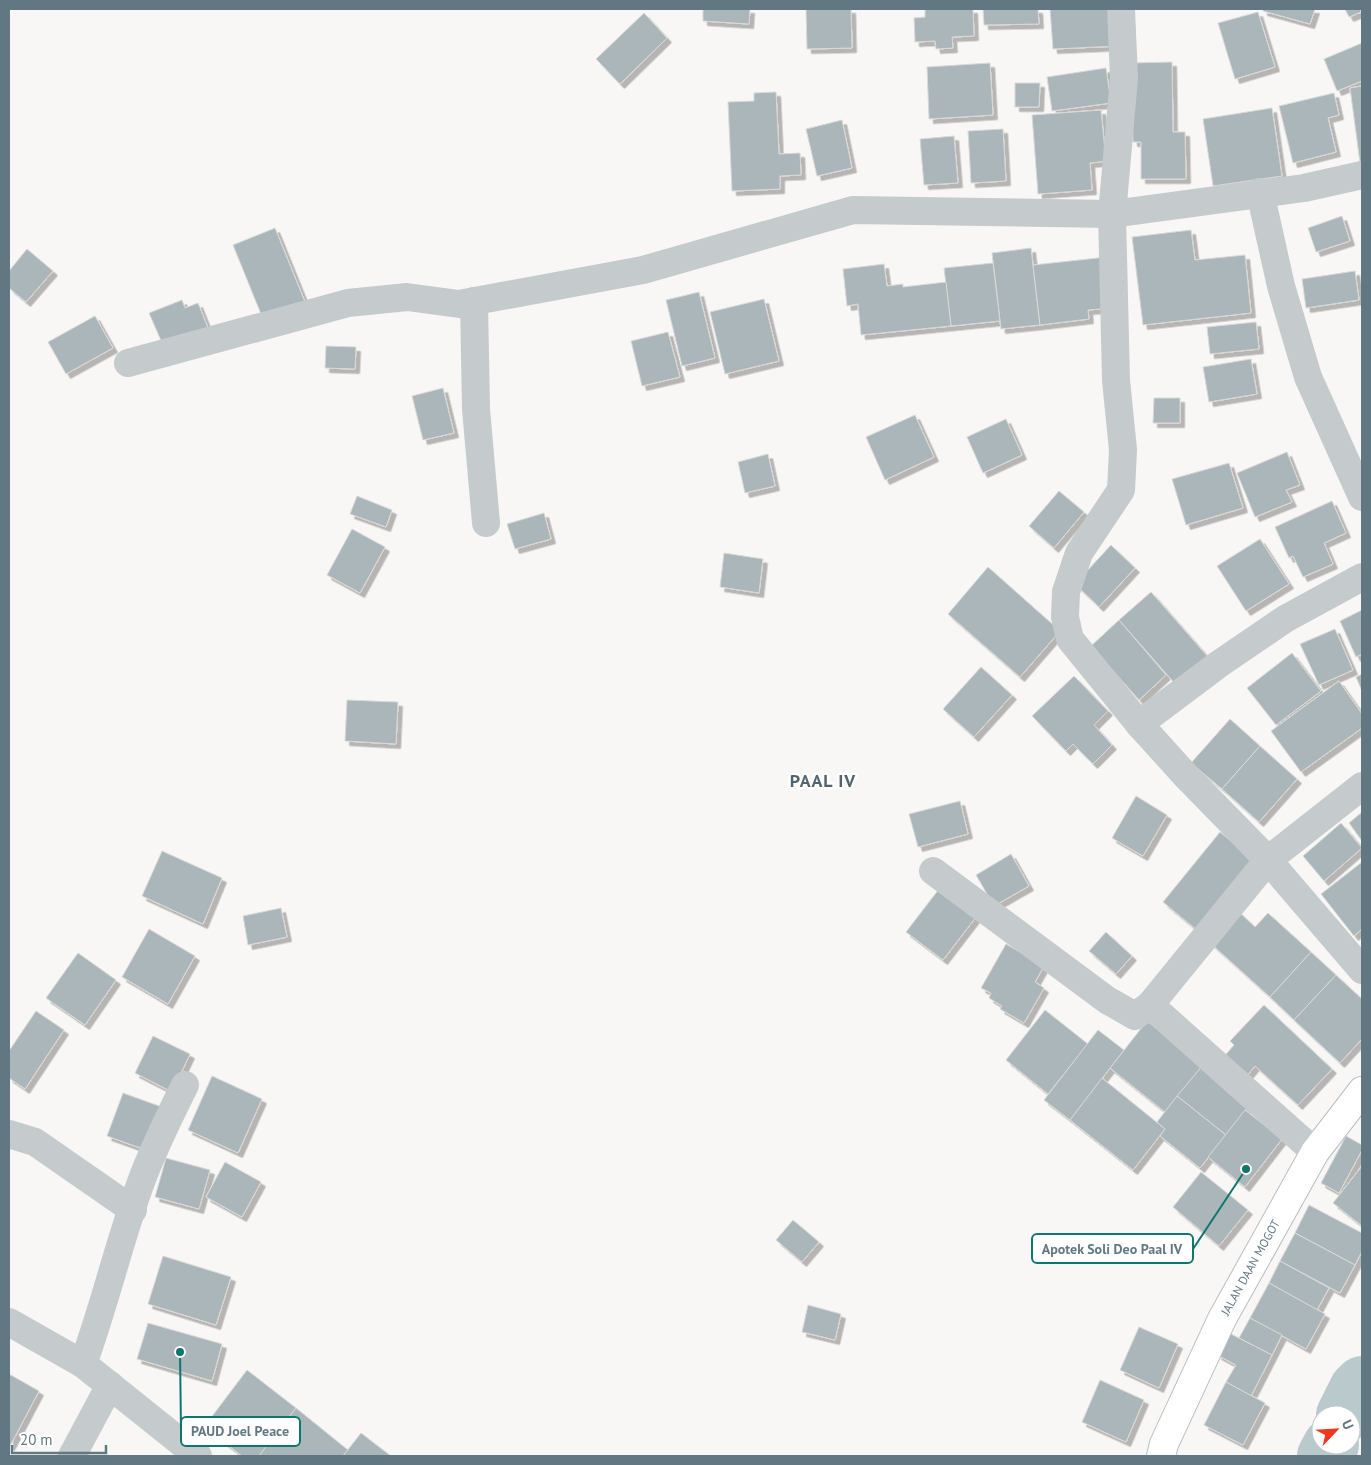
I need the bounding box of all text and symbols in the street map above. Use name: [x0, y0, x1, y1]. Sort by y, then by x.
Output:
district label: PAAL IV: [790, 769, 856, 792]
street label: JALAN DAAN MOGOT: [1217, 1216, 1283, 1319]
callout: Apotek Soli Deo Paal IV: [1032, 1234, 1193, 1263]
text: Apotek Soli Deo Paal IV: [1042, 1240, 1183, 1258]
north arrow: [1311, 1405, 1361, 1455]
callout: PAUD Joel Peace: [181, 1417, 300, 1446]
text: U: [1338, 1417, 1358, 1432]
scale bar: [12, 1422, 106, 1454]
text: PAUD Joel Peace: [191, 1422, 289, 1440]
text: 20 m: [20, 1430, 53, 1449]

